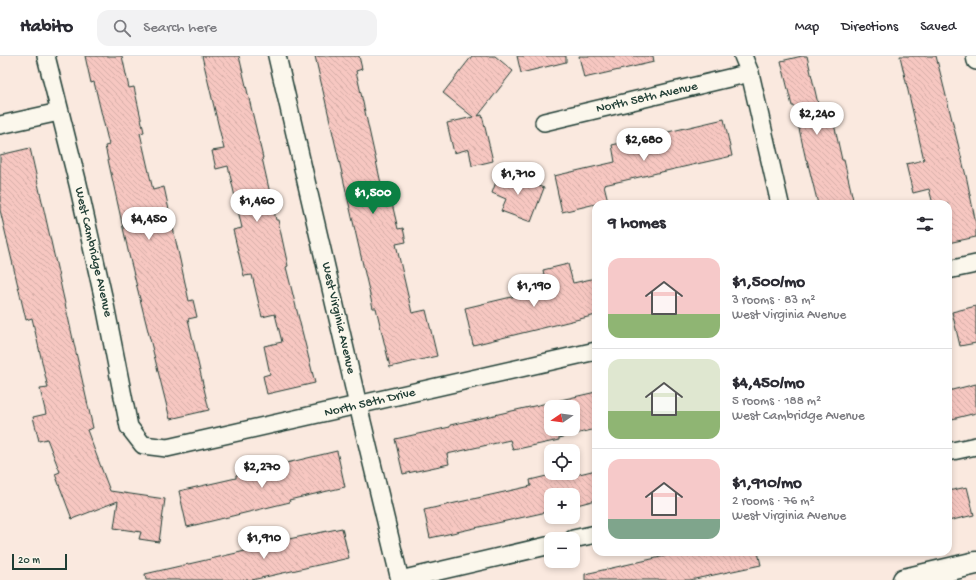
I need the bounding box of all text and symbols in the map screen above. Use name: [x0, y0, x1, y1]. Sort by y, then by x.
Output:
search box: [97, 10, 377, 46]
text: Habito: [20, 16, 73, 39]
icon: search: [111, 17, 133, 39]
text: Search here: [143, 19, 217, 37]
text: Map: [795, 19, 819, 36]
text: Directions: [841, 19, 898, 36]
text: Saved: [920, 19, 956, 36]
street label: North 58th Avenue: [595, 79, 699, 117]
pin: $2,240: [784, 102, 850, 136]
text: $2,240: [799, 107, 835, 122]
pin: $2,680: [611, 128, 677, 162]
text: $2,680: [625, 133, 663, 148]
pin: $1,710: [485, 162, 551, 196]
text: $1,710: [501, 167, 535, 182]
pin: $1,500: [340, 181, 406, 215]
street label: West Cambridge Avenue: [71, 186, 115, 319]
text: $1,500: [355, 186, 391, 201]
pin: $1,460: [224, 189, 290, 223]
text: $1,460: [239, 194, 275, 209]
pin: $4,450: [116, 207, 182, 241]
text: $4,450: [131, 212, 167, 227]
icon: filters: [914, 213, 936, 235]
text: 9 homes: [608, 214, 666, 234]
street label: West Virginia Avenue: [318, 261, 358, 376]
text: $1,500/mo: [732, 273, 805, 293]
pin: $1,190: [501, 274, 567, 308]
icon: home: [640, 274, 688, 322]
text: $1,190: [517, 279, 551, 294]
text: 3 rooms · 83 m²: [732, 293, 816, 308]
text: West Virginia Avenue: [732, 308, 846, 323]
text: $4,450/mo: [732, 374, 805, 394]
icon: home: [640, 375, 688, 423]
street label: North 58th Drive: [323, 385, 417, 421]
text: 5 rooms · 188 m²: [732, 394, 821, 409]
north arrow: [544, 400, 580, 436]
map controls: [544, 400, 580, 568]
text: West Cambridge Avenue: [732, 409, 865, 424]
button: locate: [544, 444, 580, 480]
pin: $2,270: [229, 455, 295, 489]
text: $2,270: [244, 460, 280, 475]
text: $1,910/mo: [732, 474, 802, 494]
icon: home: [640, 475, 688, 523]
button: +: [544, 488, 580, 524]
text: 2 rooms · 76 m²: [732, 494, 815, 509]
text: West Virginia Avenue: [732, 509, 846, 524]
pin: $1,910: [231, 526, 297, 560]
text: $1,910: [247, 531, 281, 546]
button: −: [544, 532, 580, 568]
scale bar: [12, 552, 67, 571]
text: 20 m: [18, 555, 40, 567]

